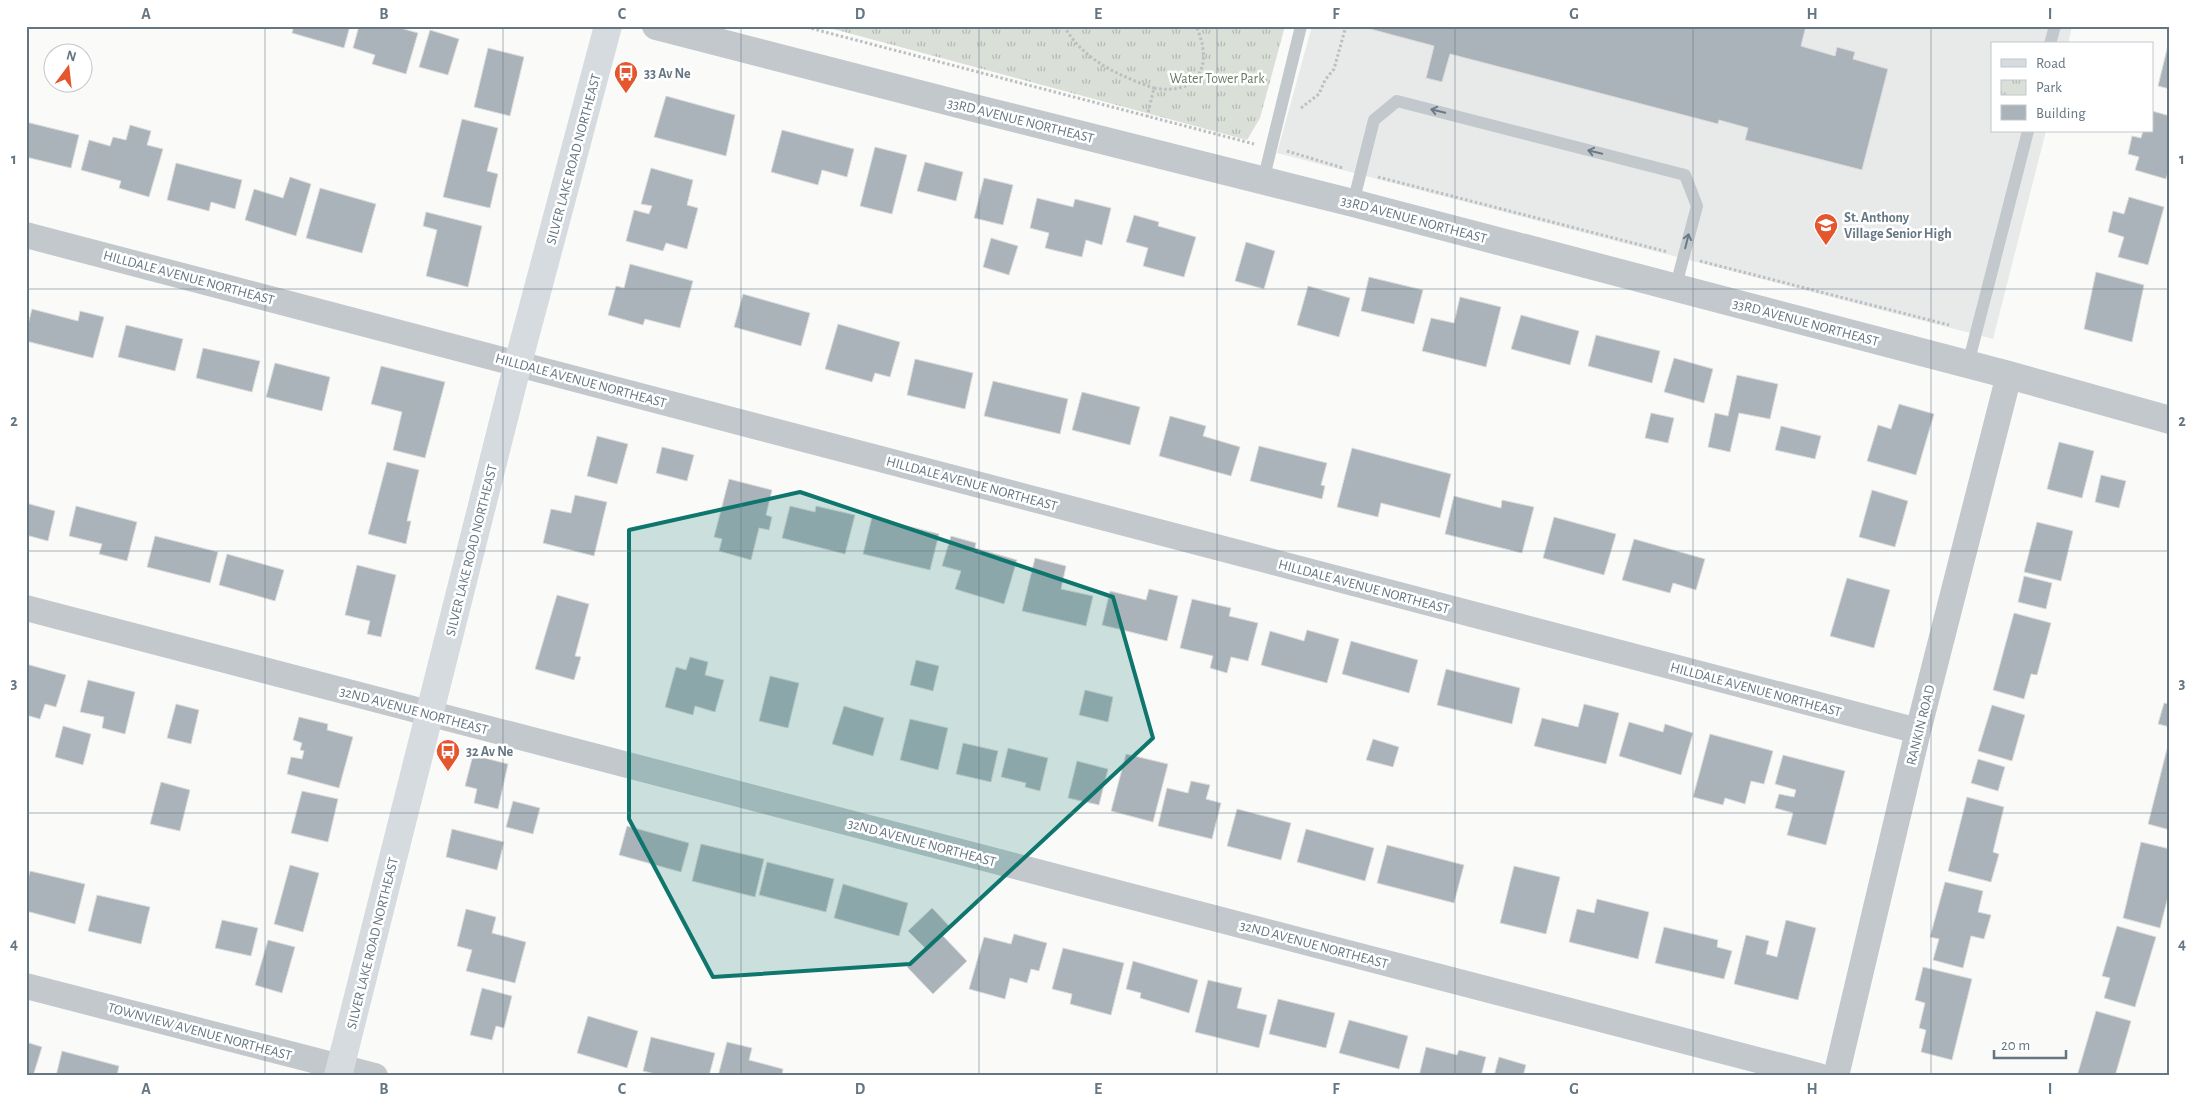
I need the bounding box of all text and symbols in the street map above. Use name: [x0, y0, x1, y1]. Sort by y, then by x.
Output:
text: A: [141, 6, 151, 22]
text: B: [379, 6, 389, 22]
text: C: [618, 6, 627, 22]
text: D: [855, 6, 866, 22]
text: E: [1094, 6, 1102, 22]
text: F: [1332, 6, 1340, 22]
text: G: [1569, 6, 1579, 22]
text: H: [1806, 6, 1818, 22]
text: I: [2048, 6, 2052, 22]
north arrow: [42, 42, 92, 92]
legend: [1991, 42, 2154, 132]
text: N: [65, 48, 78, 64]
text: Road: [2036, 56, 2066, 71]
bus stop icon: 33 Av Ne: [613, 60, 639, 94]
place label: 33 Av Ne: [644, 67, 691, 81]
street label: SILVER LAKE ROAD NORTHEAST: [544, 72, 604, 246]
park label: Water Tower Park: [1169, 72, 1265, 86]
text: Park: [2036, 80, 2062, 95]
street label: 33RD AVENUE NORTHEAST: [946, 96, 1096, 146]
one-way arrow: [1430, 106, 1446, 116]
text: Building: [2036, 106, 2086, 121]
one-way arrow: [1588, 147, 1604, 156]
text: 1: [11, 151, 17, 167]
text: 1: [2179, 151, 2185, 167]
street label: 33RD AVENUE NORTHEAST: [1339, 194, 1488, 246]
place label: St. Anthony Village Senior High: [1844, 211, 1952, 241]
school or university icon: St. Anthony Village Senior High: [1813, 212, 1839, 246]
one-way arrow: [1683, 234, 1693, 250]
street label: HILLDALE AVENUE NORTHEAST: [102, 248, 276, 308]
street label: 33RD AVENUE NORTHEAST: [1731, 297, 1880, 349]
street label: HILLDALE AVENUE NORTHEAST: [494, 351, 668, 411]
text: 2: [10, 413, 18, 429]
text: 2: [2178, 413, 2186, 429]
street label: HILLDALE AVENUE NORTHEAST: [885, 454, 1059, 514]
street label: SILVER LAKE ROAD NORTHEAST: [444, 463, 500, 638]
street label: HILLDALE AVENUE NORTHEAST: [1277, 557, 1451, 617]
street label: HILLDALE AVENUE NORTHEAST: [1669, 660, 1843, 720]
text: 3: [11, 675, 18, 691]
text: 3: [2179, 675, 2186, 691]
street label: 32ND AVENUE NORTHEAST: [338, 684, 490, 738]
street label: RANKIN ROAD: [1904, 684, 1938, 767]
bus stop icon: 32 Av Ne: [435, 738, 461, 772]
place label: 32 Av Ne: [466, 745, 514, 759]
street label: 32ND AVENUE NORTHEAST: [846, 816, 998, 870]
street label: SILVER LAKE ROAD NORTHEAST: [345, 856, 401, 1031]
street label: 32ND AVENUE NORTHEAST: [1238, 918, 1390, 972]
text: 4: [10, 936, 18, 952]
text: 4: [2178, 936, 2186, 952]
street label: TOWNVIEW AVENUE NORTHEAST: [106, 1001, 293, 1063]
scale bar: [1994, 1027, 2066, 1059]
text: 20 m: [2001, 1038, 2030, 1053]
text: A: [141, 1081, 151, 1097]
text: B: [379, 1081, 389, 1097]
text: C: [618, 1081, 627, 1097]
text: D: [855, 1081, 866, 1097]
text: E: [1094, 1081, 1102, 1097]
text: F: [1332, 1081, 1340, 1097]
text: G: [1569, 1081, 1579, 1097]
text: H: [1806, 1081, 1818, 1097]
text: I: [2048, 1081, 2052, 1097]

